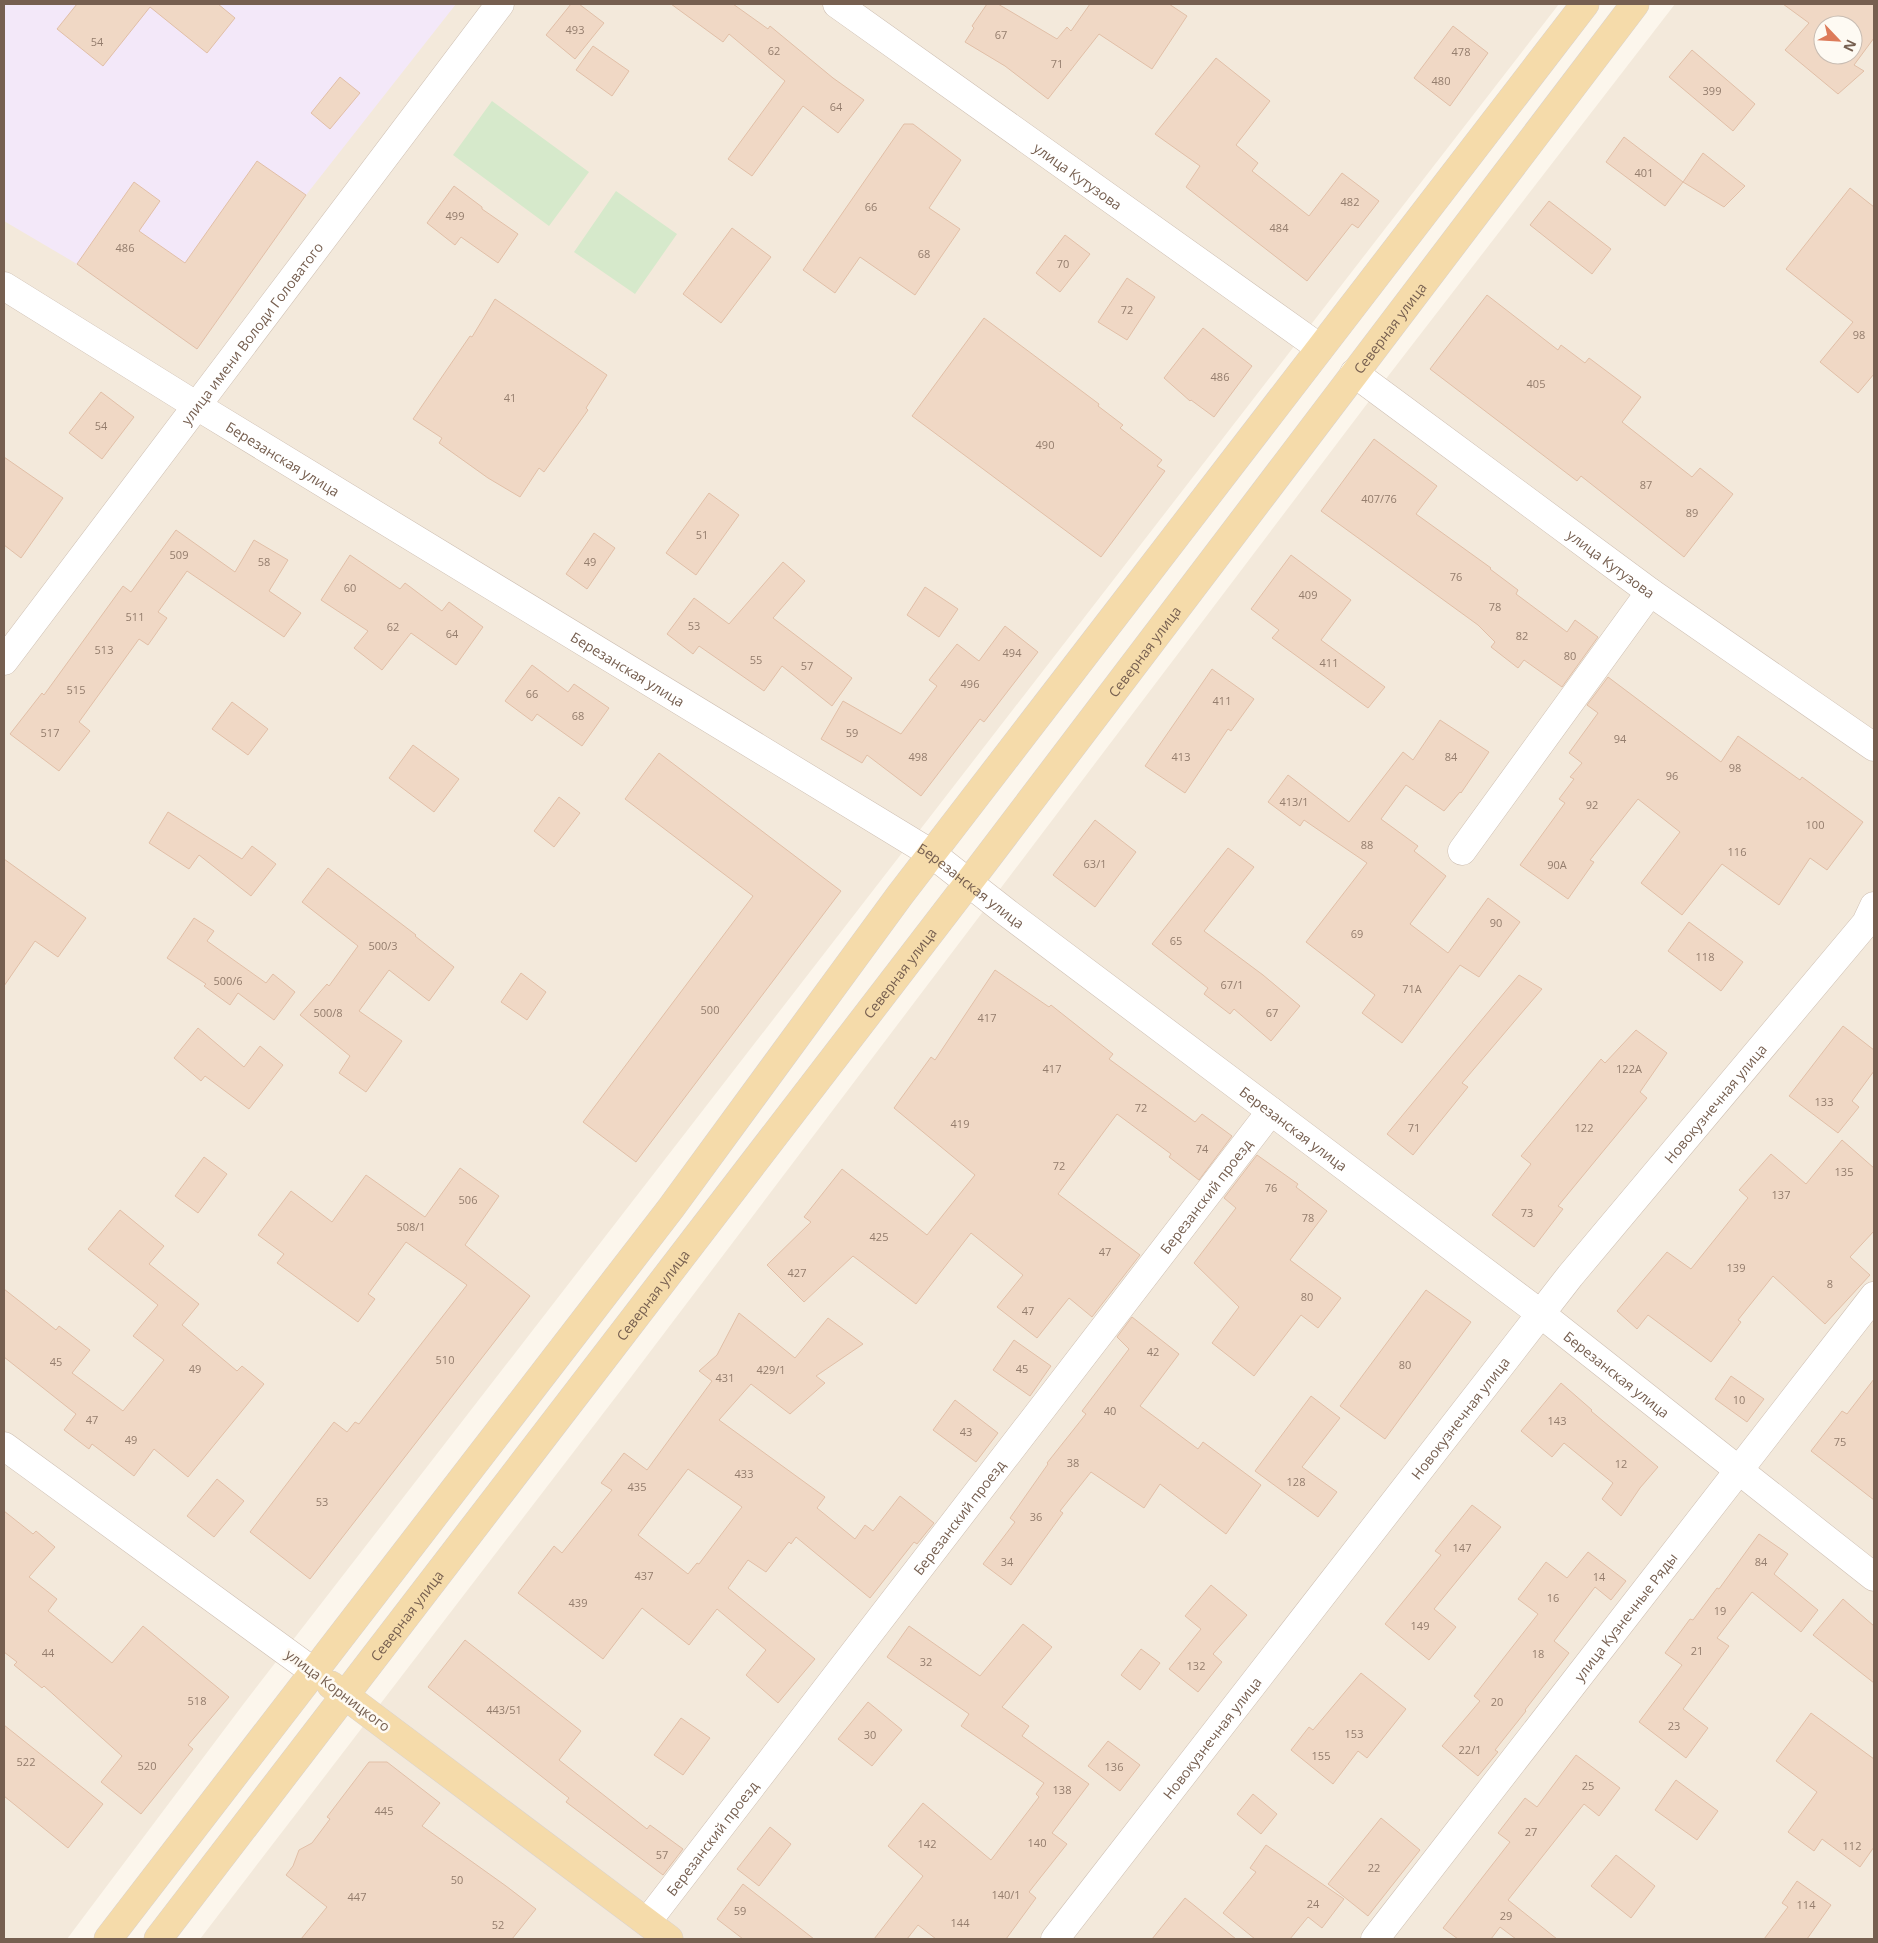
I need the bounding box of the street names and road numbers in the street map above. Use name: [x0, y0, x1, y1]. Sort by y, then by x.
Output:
street label: улица Кутузова: [1030, 138, 1126, 214]
street label: улица имени Володи Головатого: [176, 238, 327, 428]
street label: Северная улица: [1349, 278, 1430, 377]
street label: Березанская улица: [223, 416, 343, 500]
street label: улица Кутузова: [1564, 525, 1659, 602]
street label: Северная улица: [1103, 602, 1185, 701]
street label: Березанская улица: [568, 627, 688, 711]
street label: Березанская улица: [914, 838, 1028, 932]
street label: Северная улица: [858, 923, 940, 1022]
street label: Новокузнечная улица: [1659, 1040, 1770, 1167]
street label: Березанская улица: [1236, 1082, 1351, 1175]
street label: Березанский проезд: [1155, 1135, 1256, 1257]
street label: Северная улица: [611, 1245, 693, 1344]
street label: Березанская улица: [1560, 1326, 1674, 1422]
street label: Новокузнечная улица: [1406, 1353, 1513, 1483]
street label: Березанский проезд: [908, 1456, 1009, 1578]
street label: улица Кузнечные Ряды: [1569, 1549, 1681, 1685]
street label: Северная улица: [365, 1566, 447, 1665]
street label: улица Корницкого: [282, 1644, 394, 1736]
street label: Новокузнечная улица: [1158, 1673, 1265, 1803]
street label: Березанский проезд: [661, 1777, 762, 1899]

